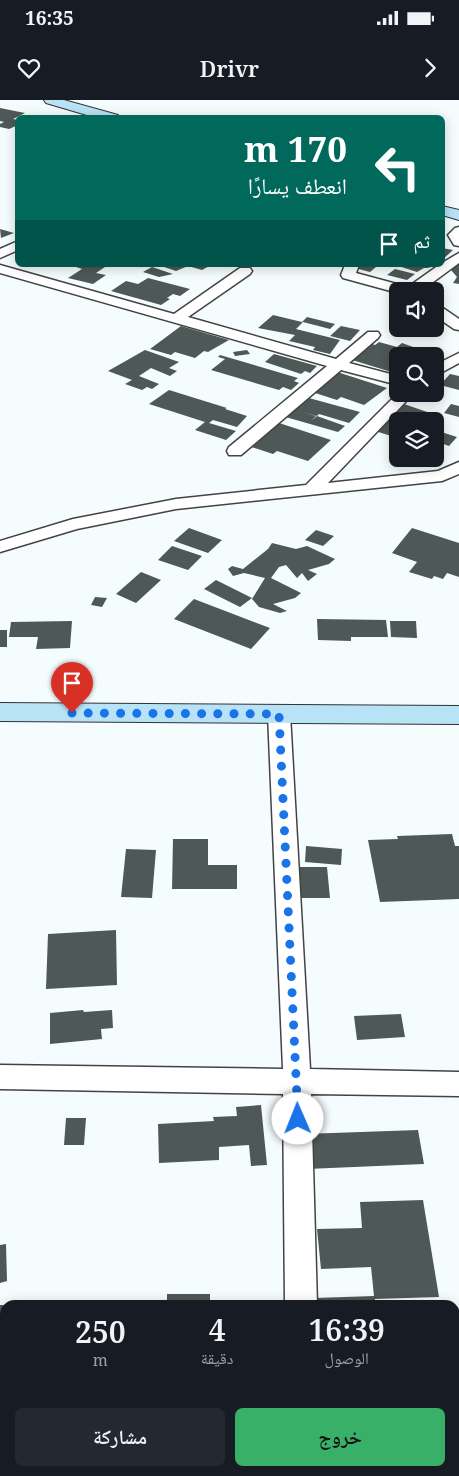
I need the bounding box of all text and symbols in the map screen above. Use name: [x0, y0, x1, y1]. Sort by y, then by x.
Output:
text: 16:35: [25, 5, 74, 31]
text: Drivr: [200, 53, 259, 83]
icon: heart: [15, 54, 43, 82]
icon: forward: [416, 54, 444, 82]
text: 170 m: [244, 125, 347, 172]
icon: left: [365, 135, 430, 200]
text: انعطف يسارًا: [248, 170, 347, 200]
text: ثم: [413, 228, 430, 254]
icon: arrive: [375, 230, 403, 258]
map controls: [389, 282, 444, 467]
button: sound: [389, 282, 444, 337]
button: search: [389, 347, 444, 402]
button: layers: [389, 412, 444, 467]
pin: [51, 662, 93, 713]
icon: arrive: [58, 669, 86, 697]
position arrow: [271, 1092, 323, 1144]
text: 4: [209, 1309, 226, 1350]
text: 16:39: [308, 1309, 385, 1350]
text: 250: [75, 1311, 126, 1352]
text: دقيقة: [201, 1347, 233, 1369]
text: الوصول: [325, 1347, 369, 1369]
text: m: [93, 1349, 108, 1371]
button: مشاركة: [15, 1408, 225, 1466]
button: خروج: [235, 1408, 445, 1466]

